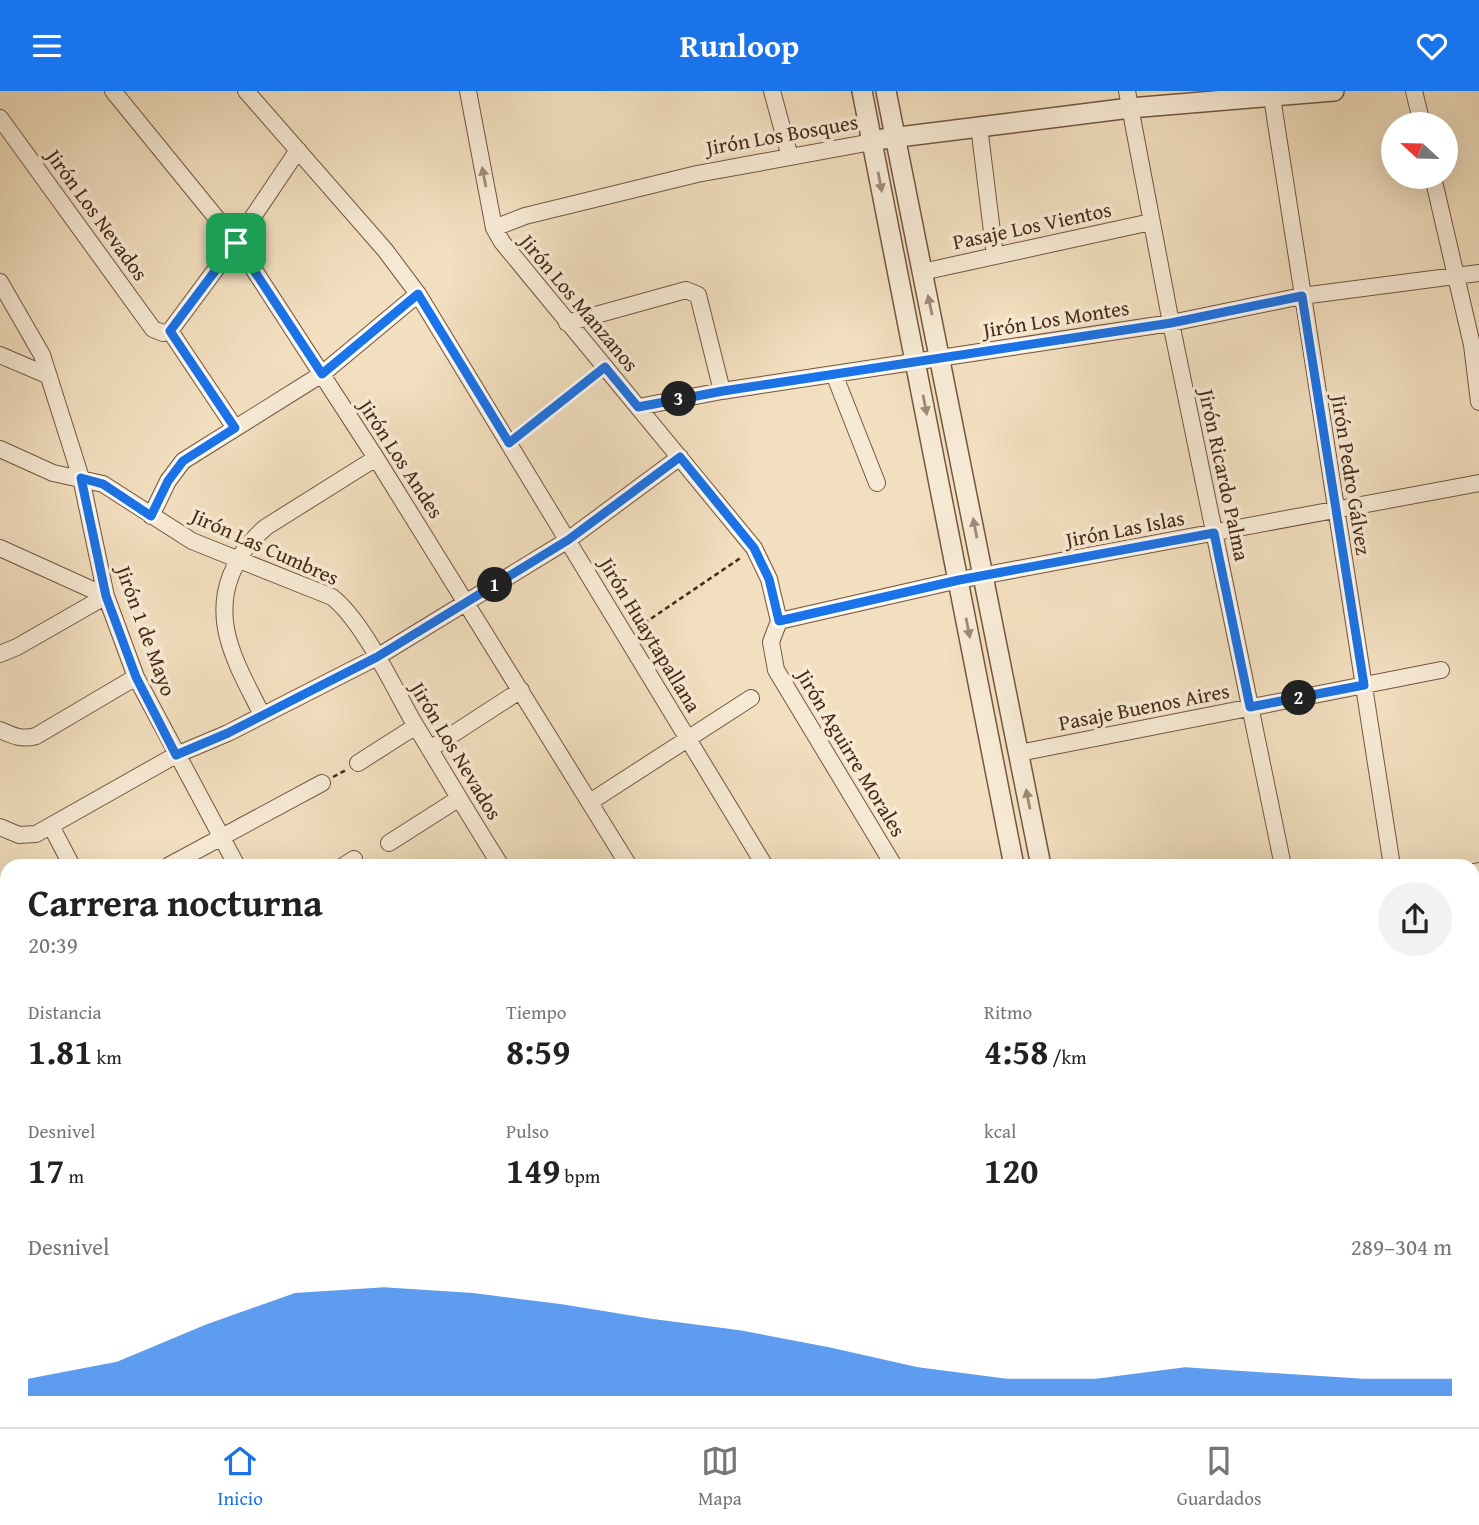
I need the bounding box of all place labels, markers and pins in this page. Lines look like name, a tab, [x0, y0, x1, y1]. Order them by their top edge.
pin	[206, 213, 266, 273]
pin: 3	[662, 381, 696, 417]
pin: 1	[477, 567, 512, 603]
pin: 2	[1282, 681, 1316, 715]

